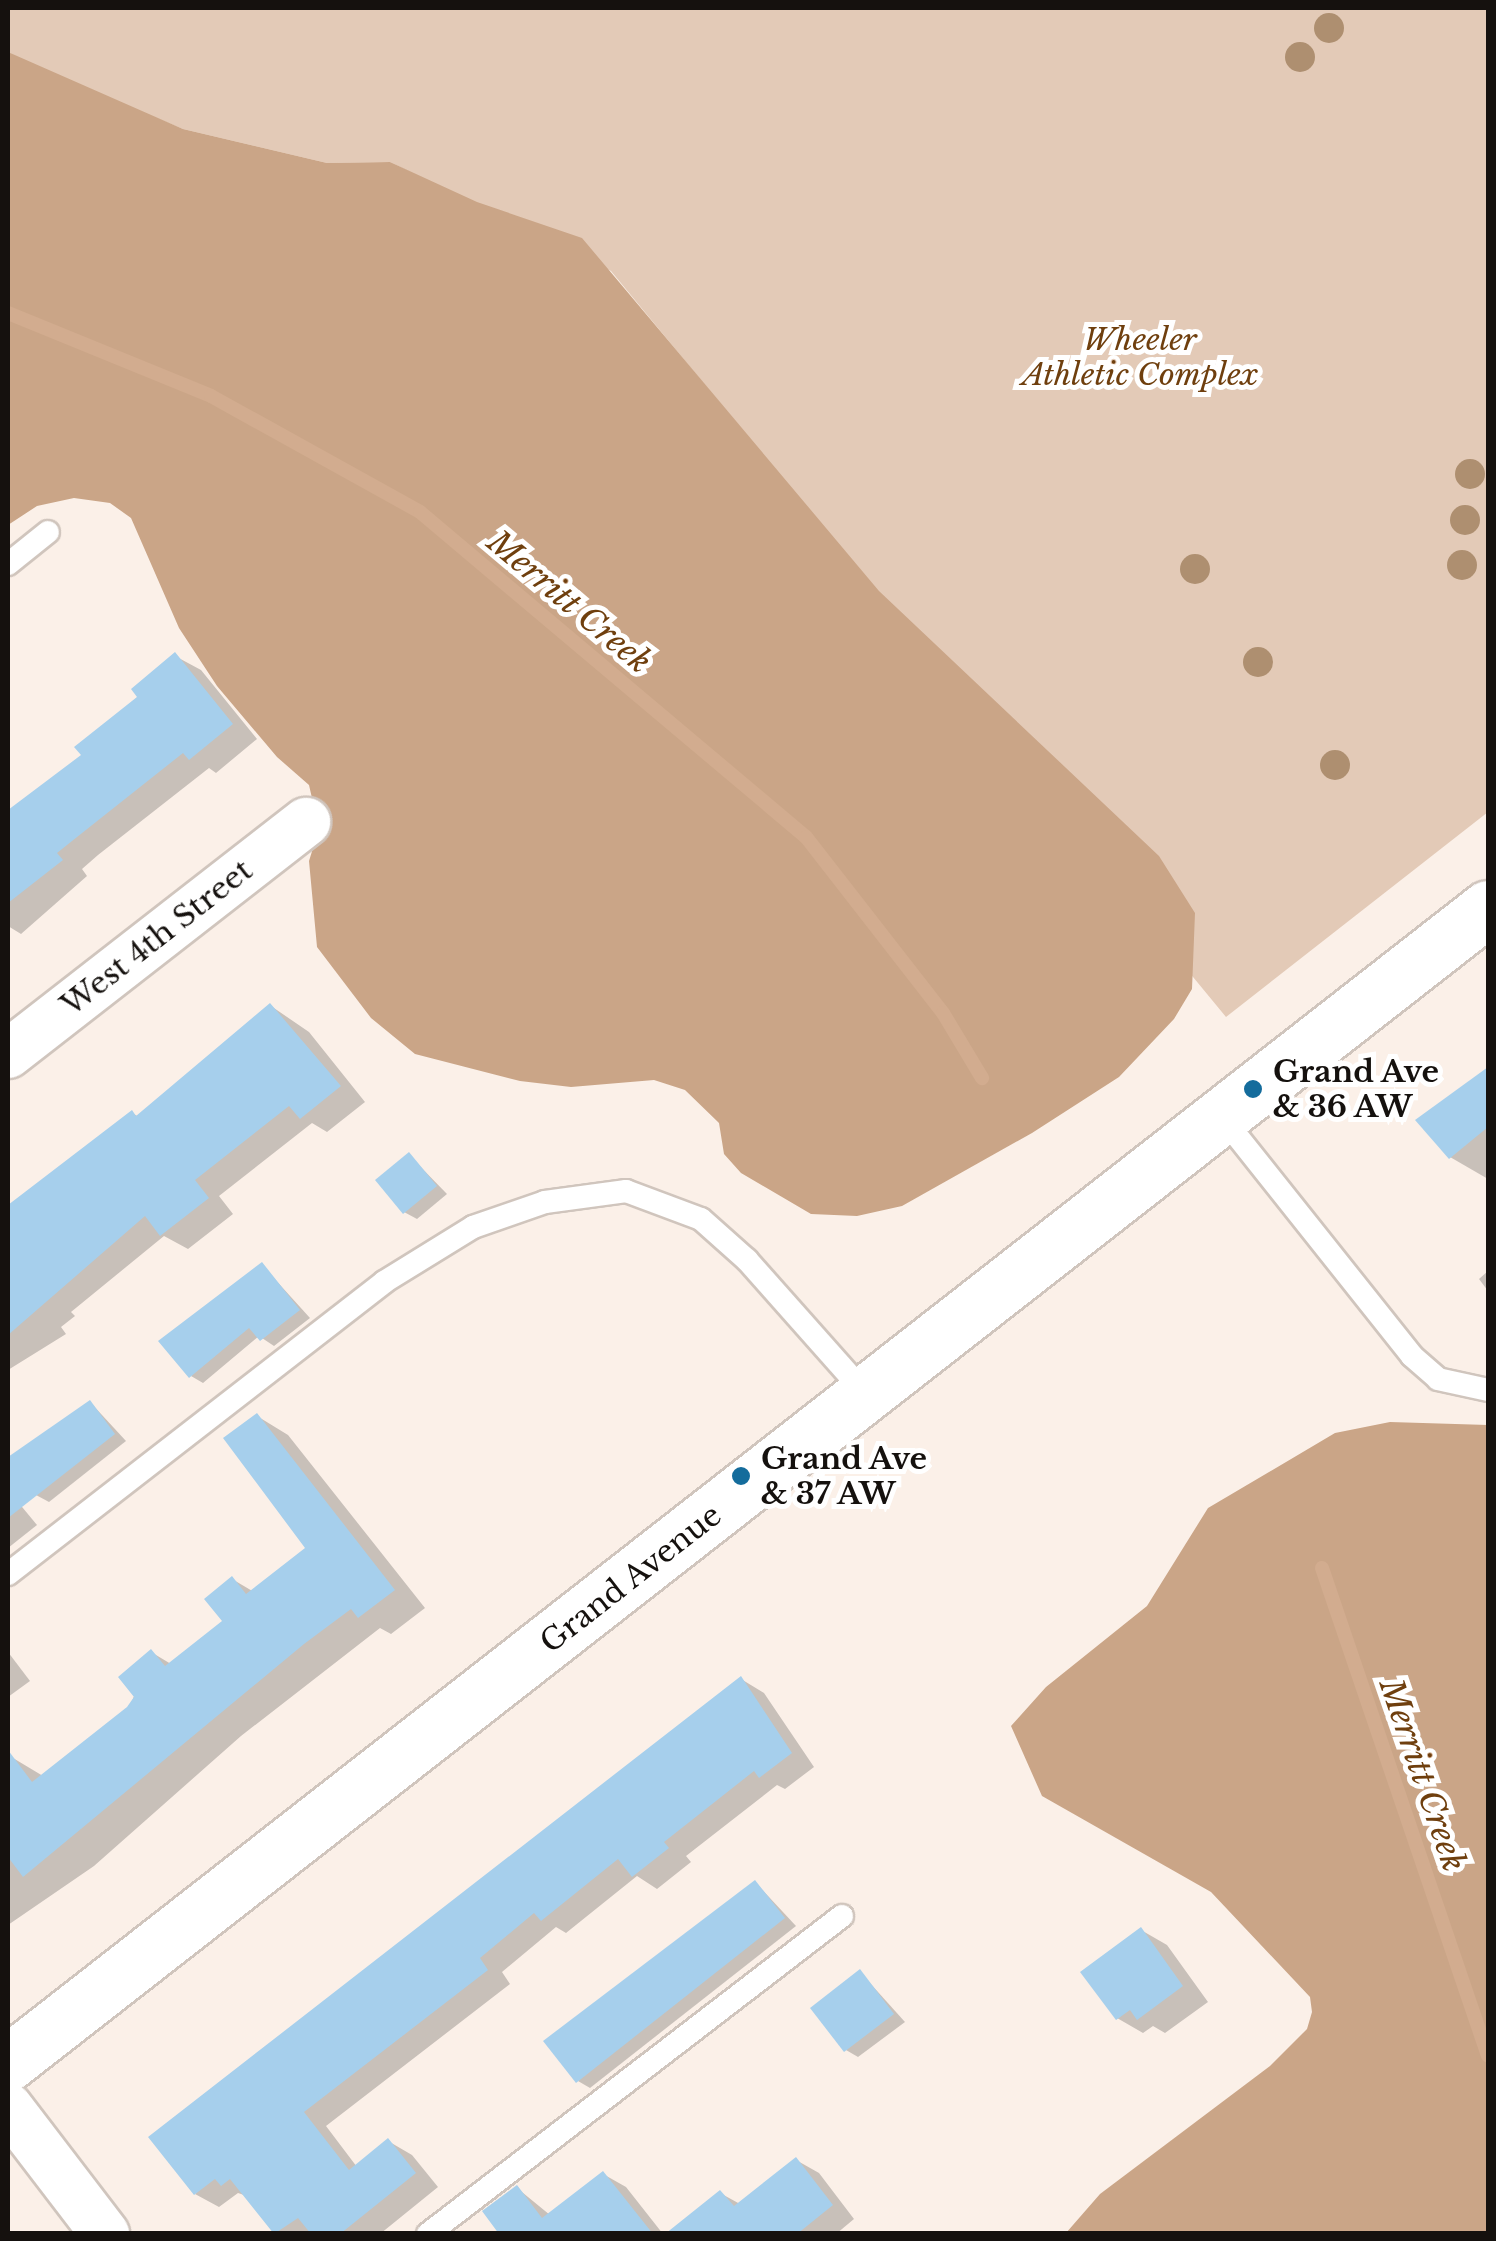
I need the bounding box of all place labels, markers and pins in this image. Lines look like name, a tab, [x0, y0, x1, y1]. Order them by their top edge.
place label: Grand Ave & 36 AW	[1273, 1054, 1440, 1124]
marker: Grand Ave & 36 AW	[1242, 1078, 1264, 1100]
place label: Grand Ave & 37 AW	[761, 1441, 928, 1512]
marker: Grand Ave & 37 AW	[730, 1465, 752, 1487]

